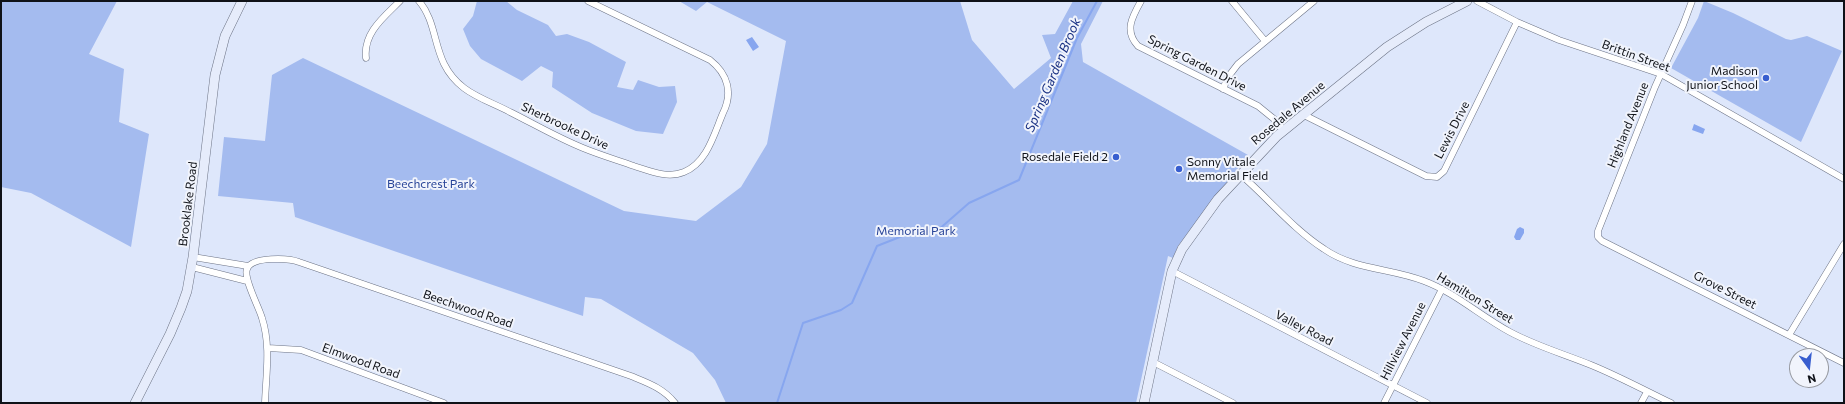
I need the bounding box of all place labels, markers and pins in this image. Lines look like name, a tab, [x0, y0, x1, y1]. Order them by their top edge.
place label: Madison Junior School	[1686, 64, 1758, 92]
marker: Madison Junior School	[1761, 73, 1771, 83]
place label: Rosedale Field 2	[1021, 150, 1108, 164]
marker: Rosedale Field 2	[1111, 152, 1121, 162]
place label: Sonny Vitale Memorial Field	[1187, 155, 1268, 183]
marker: Sonny Vitale Memorial Field	[1174, 164, 1184, 174]

